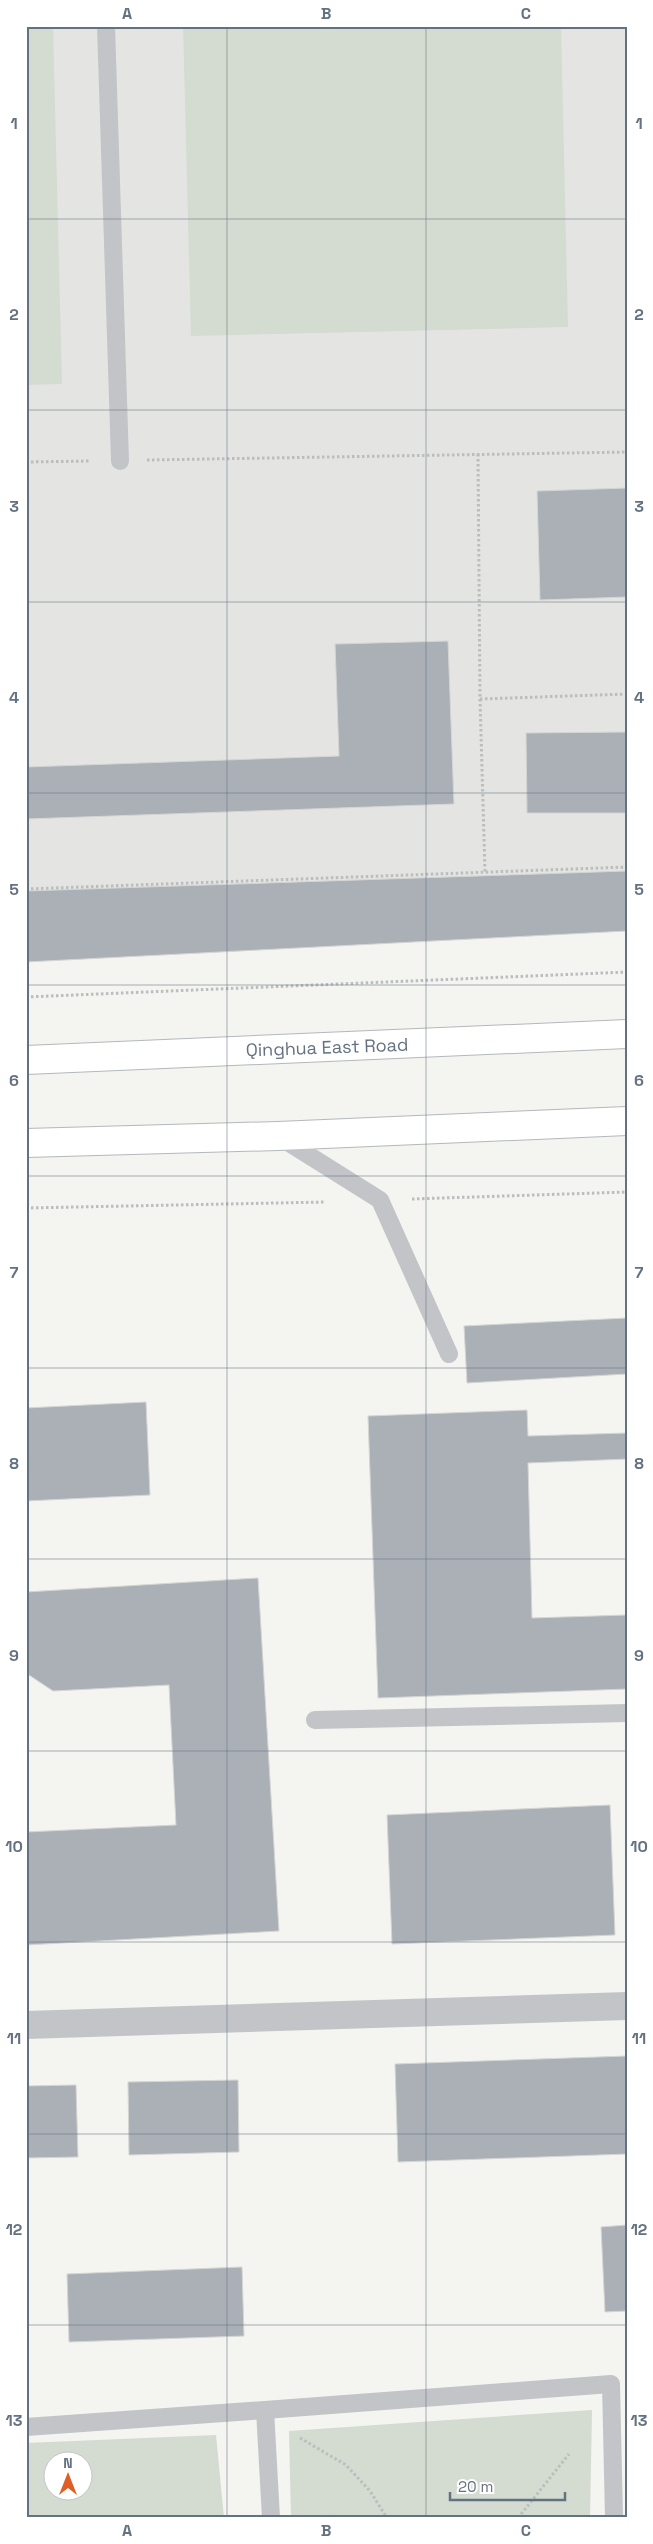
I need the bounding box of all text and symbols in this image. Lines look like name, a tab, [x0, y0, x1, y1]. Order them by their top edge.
text: A	[122, 3, 132, 24]
text: B	[321, 3, 331, 24]
text: C	[521, 3, 531, 24]
text: 1	[10, 113, 18, 134]
text: 1	[635, 113, 643, 134]
text: 2	[9, 304, 19, 325]
text: 2	[634, 304, 644, 325]
text: 3	[9, 496, 19, 517]
text: 3	[634, 496, 644, 517]
text: 4	[9, 687, 19, 708]
text: 4	[634, 687, 644, 708]
text: 5	[9, 879, 19, 900]
text: 5	[634, 879, 644, 900]
street label: Qinghua East Road	[245, 1033, 409, 1061]
text: 6	[9, 1070, 19, 1091]
text: 6	[634, 1070, 644, 1091]
text: 7	[10, 1262, 19, 1283]
text: 7	[635, 1262, 644, 1283]
text: 8	[9, 1453, 19, 1474]
text: 8	[634, 1453, 644, 1474]
text: 9	[9, 1645, 19, 1666]
text: 9	[634, 1645, 644, 1666]
text: 10	[5, 1836, 23, 1857]
text: 10	[630, 1836, 648, 1857]
text: 11	[7, 2028, 21, 2049]
text: 11	[632, 2028, 646, 2049]
text: 12	[6, 2219, 22, 2240]
text: 12	[631, 2219, 647, 2240]
text: 13	[6, 2410, 23, 2431]
text: 13	[631, 2410, 648, 2431]
north arrow	[42, 2452, 92, 2502]
text: N	[63, 2454, 73, 2472]
scale bar	[450, 2469, 566, 2501]
text: 20 m	[458, 2477, 493, 2496]
text: A	[122, 2520, 132, 2541]
text: B	[321, 2520, 331, 2541]
text: C	[521, 2520, 531, 2541]

